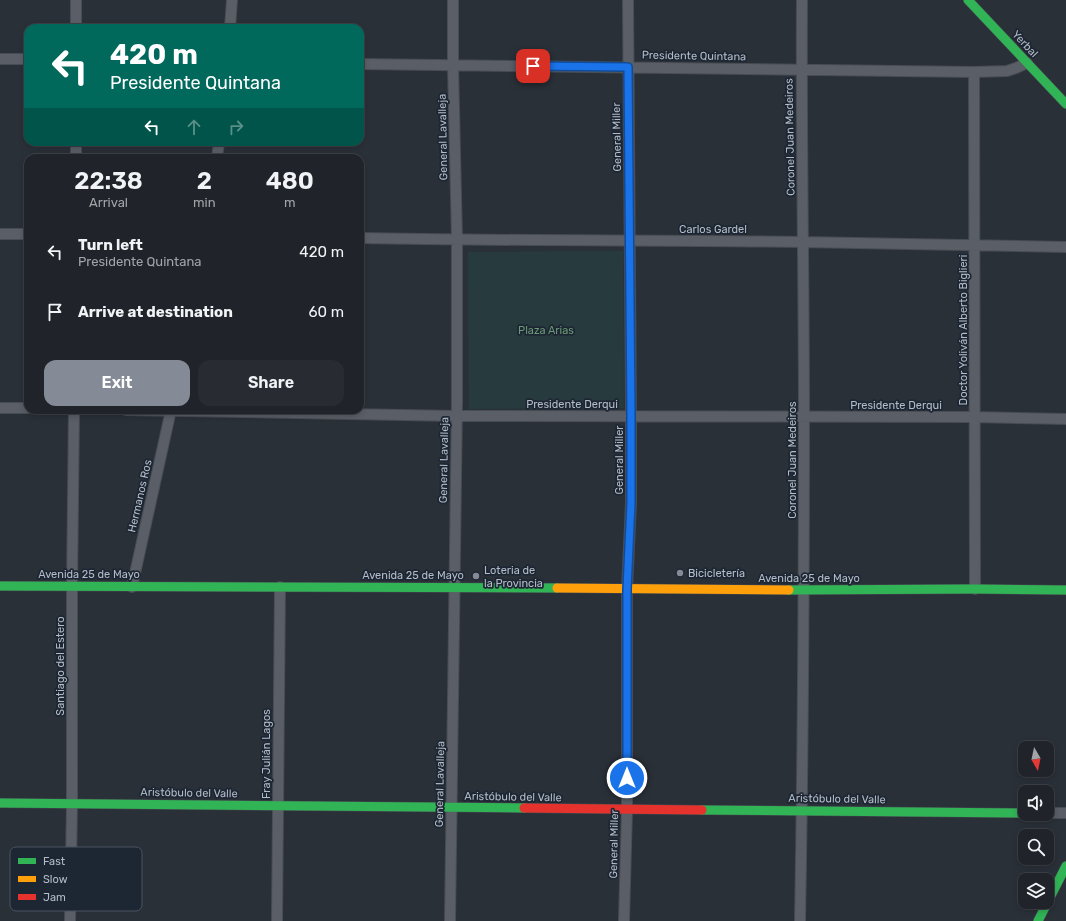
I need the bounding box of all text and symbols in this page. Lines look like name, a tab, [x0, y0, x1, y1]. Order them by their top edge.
street label: Yerbal	[1009, 28, 1041, 60]
text: 420 m	[110, 38, 198, 71]
icon: left	[44, 40, 96, 92]
pin	[516, 49, 550, 83]
street label: Presidente Quintana	[642, 49, 746, 63]
icon: arrive	[522, 55, 544, 77]
text: Presidente Quintana	[110, 72, 281, 94]
street label: Coronel Juan Medeiros	[782, 78, 798, 196]
street label: General Lavalleja	[436, 94, 450, 180]
street label: General Miller	[610, 102, 624, 172]
icon: left	[141, 116, 163, 138]
icon: ahead	[183, 116, 205, 138]
icon: right	[225, 116, 247, 138]
text: 22:38	[74, 167, 143, 195]
text: 2	[197, 167, 212, 195]
text: 480	[266, 167, 314, 195]
text: Arrival	[89, 195, 128, 210]
text: min	[193, 195, 216, 210]
text: m	[284, 195, 296, 210]
street label: Carlos Gardel	[679, 223, 747, 236]
text: Turn left	[78, 236, 143, 254]
icon: left	[44, 241, 66, 263]
text: 420 m	[299, 243, 344, 261]
text: Presidente Quintana	[78, 254, 201, 269]
street label: Doctor Yoliván Alberto Biglieri	[957, 255, 970, 405]
icon: arrive	[44, 301, 66, 323]
text: Arrive at destination	[78, 303, 233, 321]
text: 60 m	[308, 303, 344, 321]
park label: Plaza Arias	[518, 324, 574, 337]
button: Exit	[44, 360, 190, 406]
button: Share	[198, 360, 344, 406]
street label: Presidente Derqui	[526, 398, 618, 411]
street label: Presidente Derqui	[850, 399, 942, 412]
street label: Coronel Juan Medeiros	[786, 401, 799, 519]
street label: General Lavalleja	[437, 417, 451, 503]
street label: General Miller	[613, 425, 626, 495]
street label: Hermanos Ros	[125, 458, 155, 534]
place label: Loteria de la Provincia	[484, 564, 543, 590]
place label: Bicicletería	[688, 567, 745, 580]
street label: Avenida 25 de Mayo	[38, 568, 140, 581]
marker: Bicicletería	[675, 568, 685, 578]
street label: Avenida 25 de Mayo	[362, 569, 464, 582]
marker: Loteria de la Provincia	[471, 571, 481, 581]
street label: Avenida 25 de Mayo	[758, 572, 860, 585]
street label: Santiago del Estero	[54, 616, 67, 716]
street label: Fray Julián Lagos	[260, 709, 273, 799]
street label: General Lavalleja	[433, 741, 447, 827]
north arrow	[1018, 741, 1054, 777]
map controls	[1018, 741, 1054, 909]
position arrow	[606, 757, 648, 799]
button: sound	[1018, 785, 1054, 821]
street label: Aristóbulo del Valle	[140, 786, 238, 800]
street label: Aristóbulo del Valle	[464, 790, 562, 804]
street label: Aristóbulo del Valle	[788, 792, 886, 806]
street label: General Miller	[607, 809, 621, 879]
button: search	[1018, 829, 1054, 865]
legend	[10, 847, 142, 911]
text: Fast	[43, 855, 66, 868]
text: Slow	[43, 873, 68, 886]
button: layers	[1018, 873, 1054, 909]
text: Jam	[43, 891, 66, 904]

